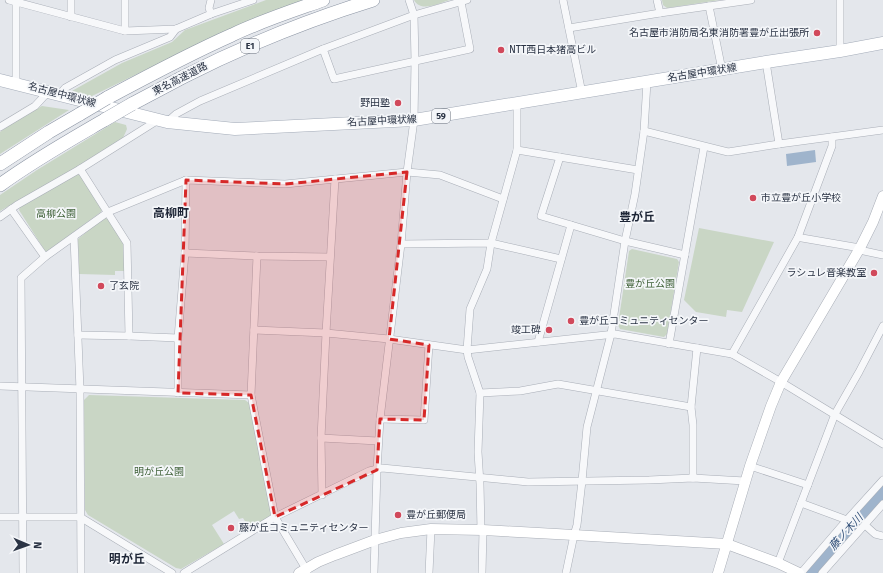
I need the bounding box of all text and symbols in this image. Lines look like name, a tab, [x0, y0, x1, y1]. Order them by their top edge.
place label: 名古屋市消防局名東消防署豊が丘出張所	[629, 27, 809, 39]
marker: 名古屋市消防局名東消防署豊が丘出張所	[812, 28, 822, 38]
road number: E1	[241, 39, 259, 53]
place label: NTT西日本猪高ビル	[509, 44, 596, 56]
marker: NTT西日本猪高ビル	[496, 45, 506, 55]
street label: 東名高速道路	[151, 60, 209, 98]
street label: 名古屋中環状線	[666, 62, 738, 84]
street label: 名古屋中環状線	[27, 80, 97, 110]
place label: 野田塾	[360, 97, 390, 109]
marker: 野田塾	[393, 98, 403, 108]
road number: 59	[432, 109, 450, 123]
street label: 名古屋中環状線	[347, 113, 417, 129]
place label: 市立豊が丘小学校	[761, 192, 841, 204]
marker: 市立豊が丘小学校	[748, 193, 758, 203]
district label: 高柳町	[153, 206, 189, 220]
park label: 高柳公園	[36, 208, 76, 220]
district label: 豊が丘	[619, 210, 655, 224]
place label: ラシュレ音楽教室	[786, 267, 866, 279]
marker: ラシュレ音楽教室	[869, 268, 879, 278]
park label: 豊が丘公園	[625, 278, 675, 290]
place label: 了玄院	[109, 280, 139, 292]
marker: 了玄院	[96, 281, 106, 291]
place label: 豊が丘コミュニティセンター	[579, 315, 708, 327]
marker: 豊が丘コミュニティセンター	[566, 316, 576, 326]
place label: 竣工碑	[511, 324, 541, 336]
marker: 竣工碑	[544, 325, 554, 335]
park label: 明が丘公園	[134, 466, 184, 478]
place label: 豊が丘郵便局	[406, 509, 466, 521]
marker: 豊が丘郵便局	[393, 510, 403, 520]
water label: 藤ノ木川	[826, 511, 866, 553]
place label: 藤が丘コミュニティセンター	[239, 522, 368, 534]
marker: 藤が丘コミュニティセンター	[226, 523, 236, 533]
north arrow	[8, 525, 48, 565]
text: N	[31, 541, 44, 549]
district label: 明が丘	[109, 552, 145, 566]

